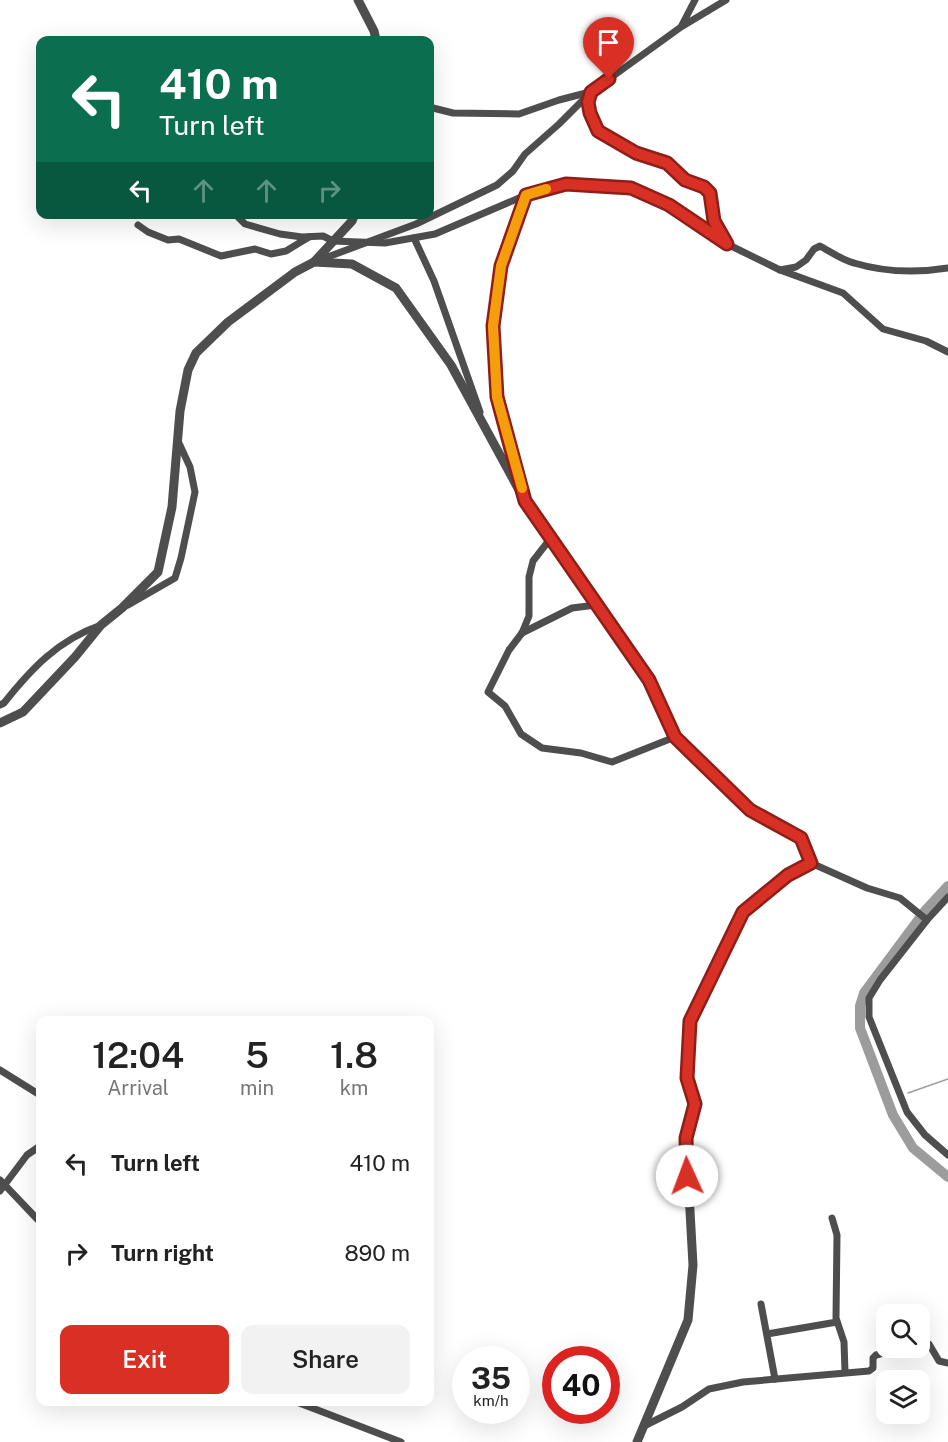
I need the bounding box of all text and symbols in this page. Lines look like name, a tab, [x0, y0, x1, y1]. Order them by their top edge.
pin	[583, 17, 634, 79]
icon: arrive	[592, 26, 625, 59]
text: 410 m	[159, 59, 279, 108]
icon: left	[60, 60, 138, 138]
text: Turn left	[159, 109, 265, 141]
icon: left	[124, 174, 157, 207]
icon: ahead	[187, 174, 220, 207]
icon: ahead	[250, 174, 283, 207]
icon: right	[313, 174, 346, 207]
text: 12:04	[92, 1034, 184, 1076]
text: 5	[245, 1034, 269, 1076]
text: 1.8	[330, 1034, 378, 1076]
text: Arrival	[107, 1076, 169, 1100]
text: min	[240, 1076, 274, 1100]
text: km	[340, 1076, 368, 1100]
position arrow	[655, 1144, 719, 1208]
icon: left	[60, 1147, 93, 1180]
text: Turn left	[111, 1150, 200, 1176]
text: 410 m	[349, 1150, 410, 1176]
icon: right	[60, 1237, 93, 1270]
text: Turn right	[111, 1240, 214, 1266]
text: 890 m	[344, 1240, 410, 1266]
map controls	[876, 1304, 930, 1424]
button: search	[876, 1304, 930, 1358]
button: Exit	[60, 1325, 229, 1394]
button: Share	[241, 1325, 410, 1394]
speed limit sign: 40	[542, 1346, 620, 1424]
text: 35	[471, 1360, 511, 1396]
button: layers	[876, 1370, 930, 1424]
text: km/h	[473, 1392, 509, 1409]

